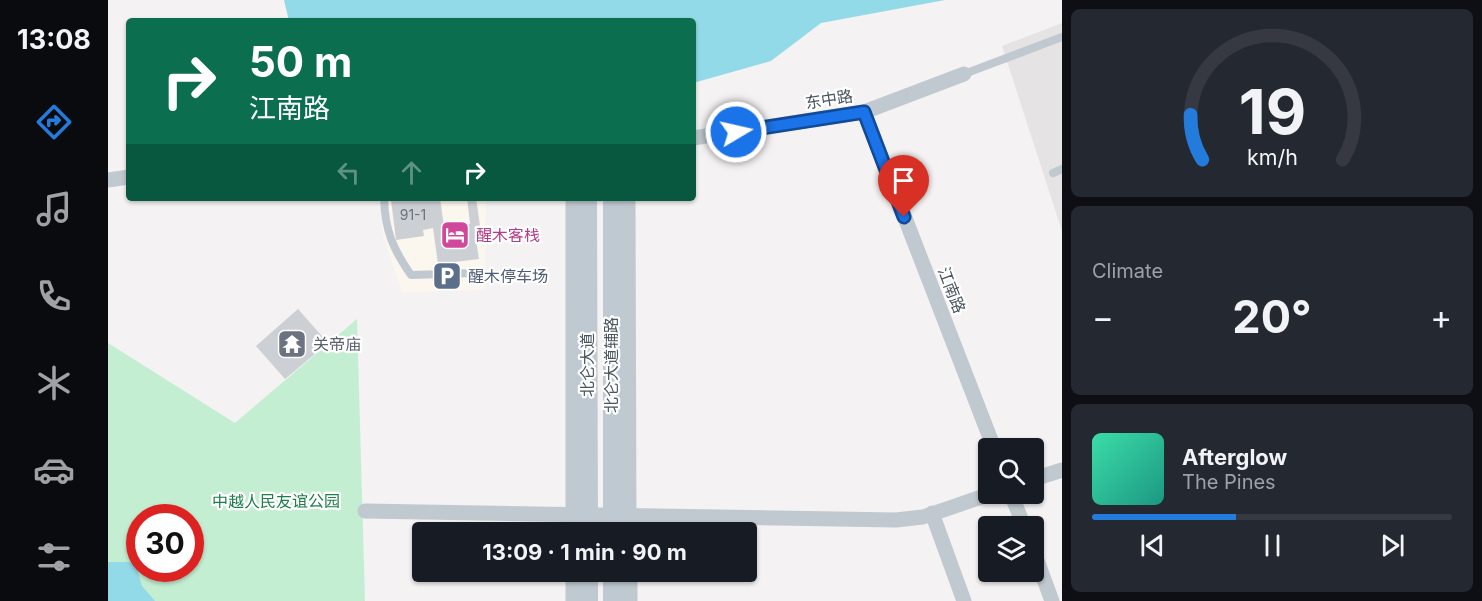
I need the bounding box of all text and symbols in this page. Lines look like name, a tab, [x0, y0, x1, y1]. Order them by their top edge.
text: 13:08	[17, 23, 91, 56]
text: 50 m	[249, 36, 352, 87]
icon: right	[150, 42, 228, 120]
text: 19	[1238, 74, 1306, 149]
street label: 东中路	[804, 85, 854, 113]
text: 江南路	[249, 92, 330, 125]
position arrow	[704, 100, 768, 164]
icon: directions	[33, 101, 75, 143]
text: km/h	[1247, 145, 1297, 171]
pin	[878, 155, 929, 217]
icon: left	[332, 156, 365, 189]
icon: ahead	[395, 156, 428, 189]
icon: right	[458, 156, 491, 189]
icon: arrive	[887, 164, 920, 197]
icon: music	[33, 188, 75, 230]
house number: 91-1	[400, 206, 426, 223]
hotel icon: 醒木客栈	[439, 219, 471, 251]
place label: 醒木客栈	[476, 225, 540, 245]
text: Climate	[1092, 259, 1163, 283]
parking icon: 醒木停车场	[431, 260, 463, 292]
street label: 江南路	[934, 264, 970, 316]
place label: 醒木停车场	[468, 266, 548, 286]
icon: phone	[33, 275, 75, 317]
text: 20°	[1232, 289, 1312, 344]
text: −	[1092, 297, 1114, 337]
text: +	[1430, 297, 1452, 337]
street label: 北仑大道辅路	[601, 317, 621, 413]
temple icon: 关帝庙	[276, 328, 308, 360]
street label: 北仑大道	[577, 333, 597, 397]
place label: 关帝庙	[313, 334, 361, 354]
icon: climate	[33, 362, 75, 404]
map controls	[978, 438, 1044, 582]
button: search	[978, 438, 1044, 504]
text: Afterglow	[1182, 444, 1287, 470]
icon: car	[33, 449, 75, 491]
text: The Pines	[1182, 470, 1276, 494]
park label: 中越人民友谊公园	[212, 491, 340, 511]
speed limit sign: 30	[126, 504, 204, 582]
button: layers	[978, 516, 1044, 582]
icon: previous	[1136, 529, 1169, 562]
icon: pause	[1256, 529, 1289, 562]
icon: next	[1376, 529, 1409, 562]
icon: filters	[33, 536, 75, 578]
text: 13:09 · 1 min · 90 m	[482, 539, 687, 565]

